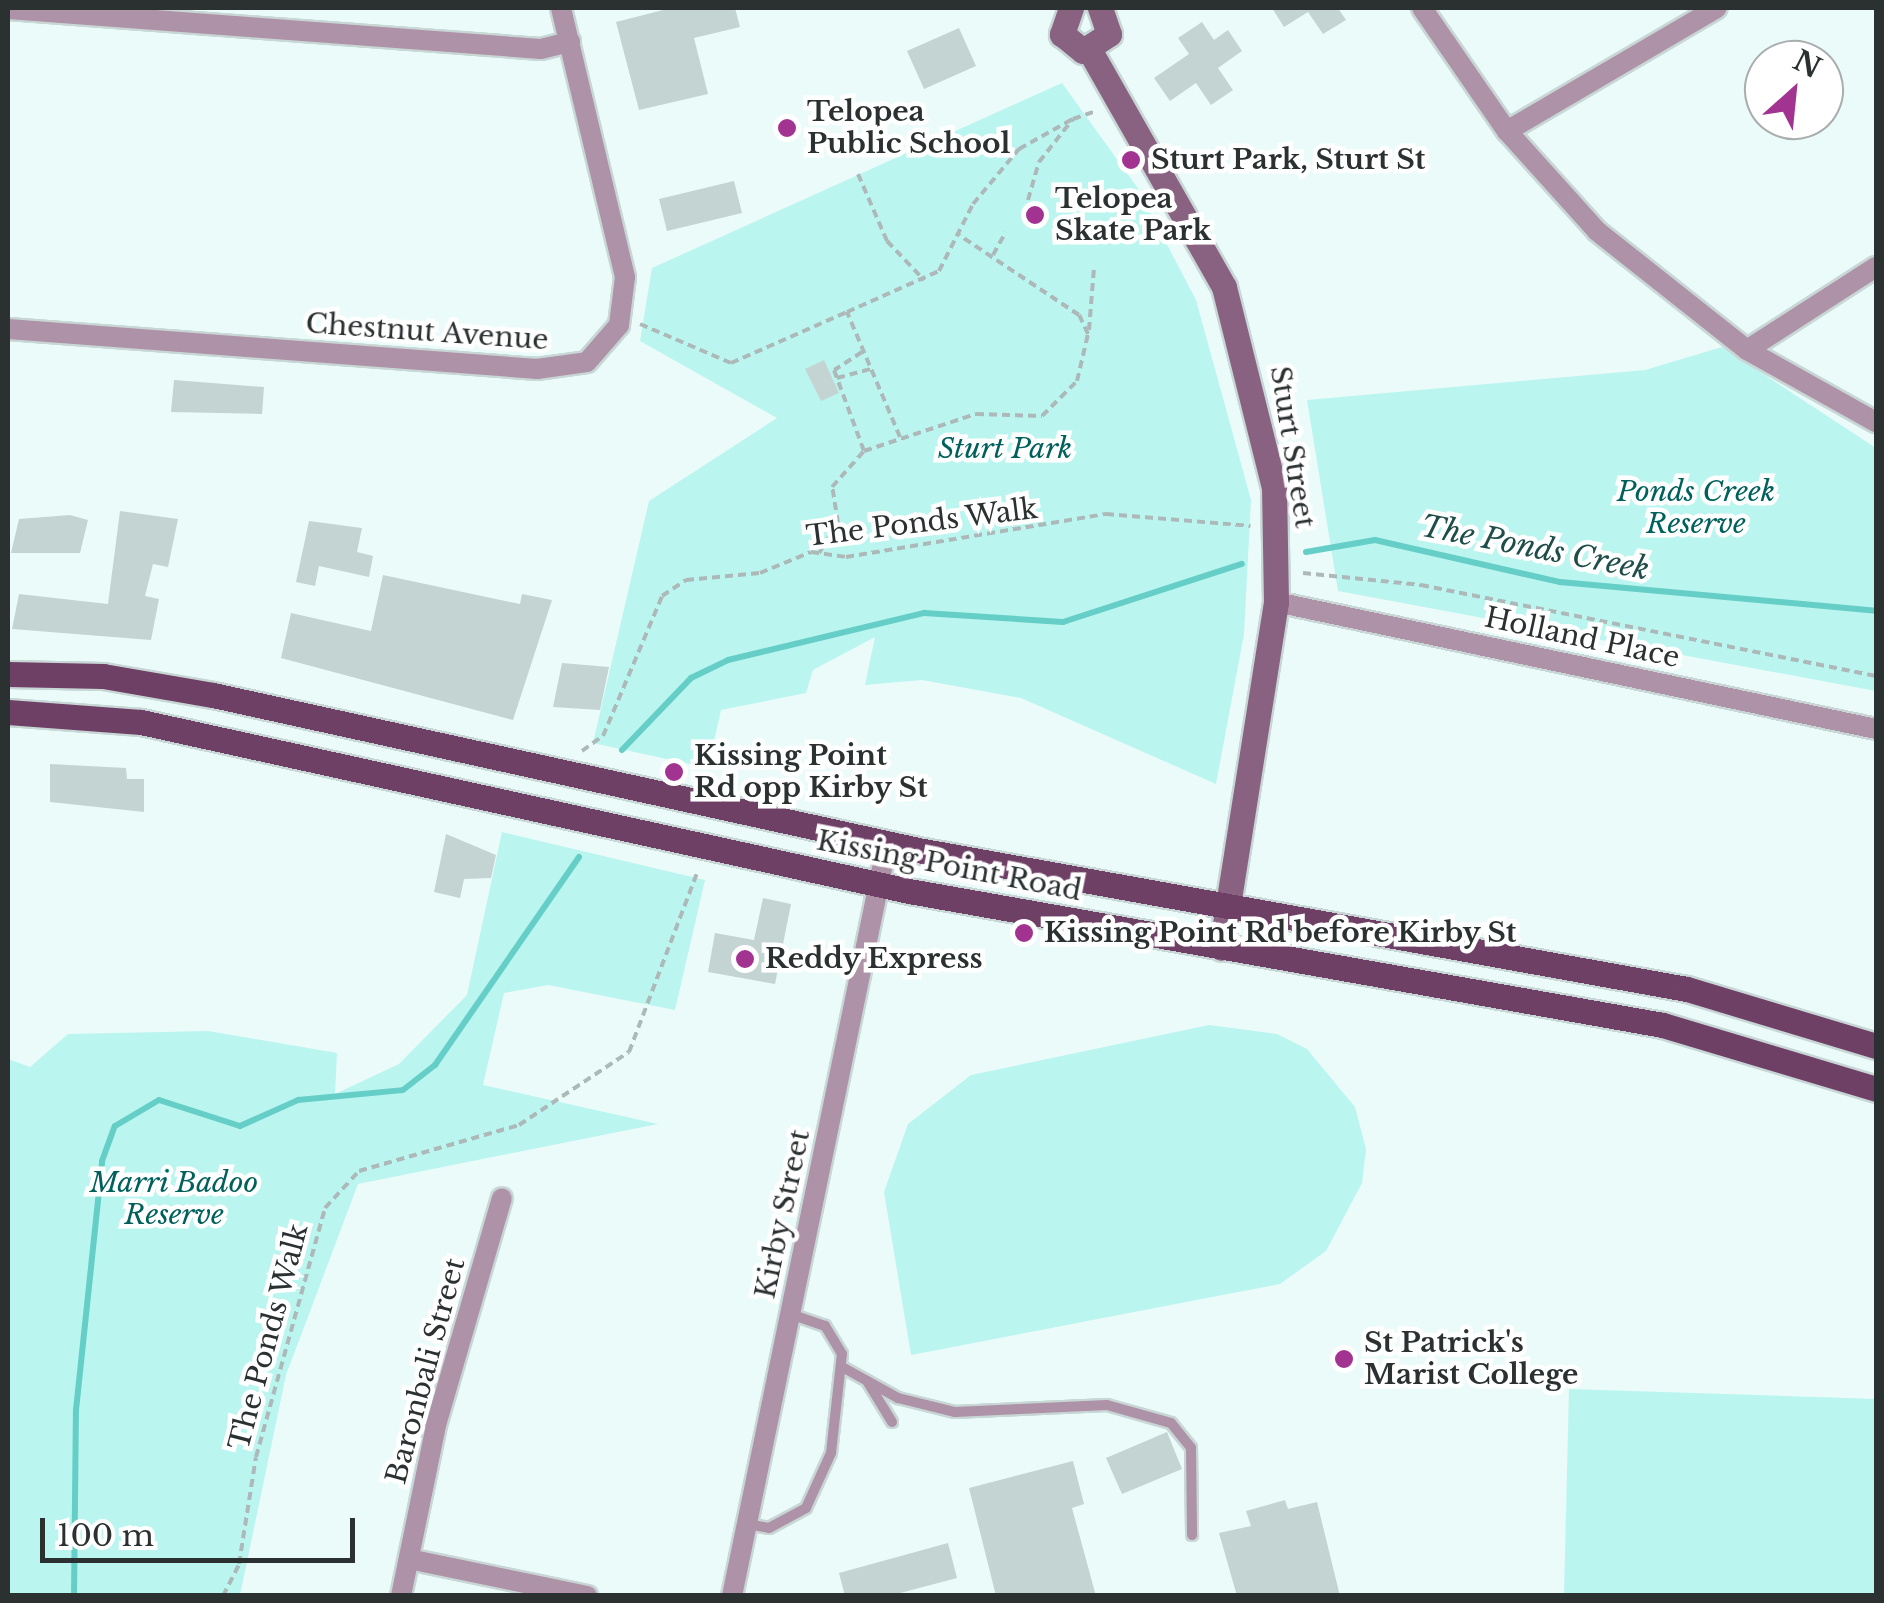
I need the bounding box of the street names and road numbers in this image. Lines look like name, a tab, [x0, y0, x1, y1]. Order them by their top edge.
street label: Chestnut Avenue	[304, 307, 550, 357]
street label: Sturt Street	[1263, 364, 1321, 530]
street label: The Ponds Walk	[804, 492, 1040, 554]
street label: Holland Place	[1482, 601, 1682, 675]
street label: Kissing Point Road	[814, 824, 1084, 908]
street label: Kirby Street	[749, 1126, 817, 1302]
street label: The Ponds Walk	[223, 1220, 315, 1454]
street label: Baronbali Street	[380, 1254, 472, 1488]

